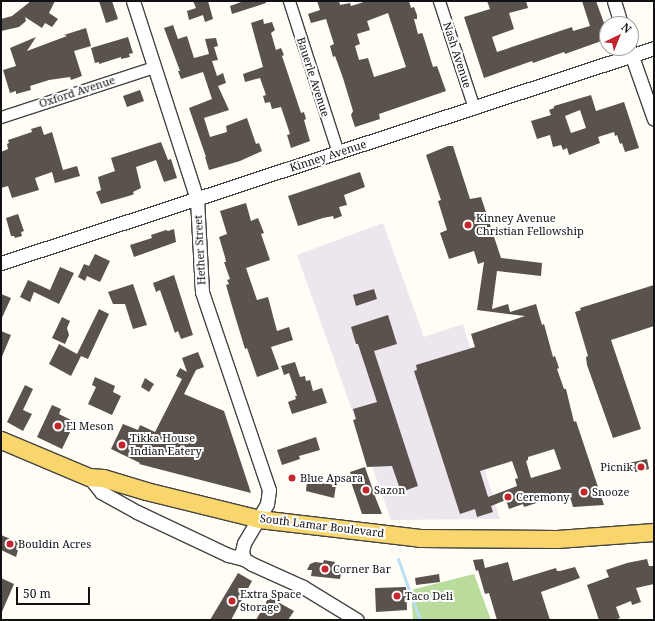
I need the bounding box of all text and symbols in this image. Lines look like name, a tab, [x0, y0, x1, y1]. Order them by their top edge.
north arrow	[599, 16, 639, 56]
text: N	[619, 19, 635, 36]
street label: Nash Avenue	[440, 20, 474, 90]
street label: Bauerle Avenue	[294, 36, 332, 118]
street label: Oxford Avenue	[37, 74, 117, 110]
street label: Kinney Avenue	[288, 137, 368, 175]
place label: Kinney Avenue Christian Fellowship	[476, 212, 584, 238]
street label: Hether Street	[192, 215, 208, 285]
marker: Kinney Avenue Christian Fellowship	[463, 220, 473, 230]
place label: El Meson	[66, 419, 114, 433]
marker: El Meson	[53, 421, 63, 431]
place label: Tikka House Indian Eatery	[130, 432, 202, 458]
marker: Tikka House Indian Eatery	[117, 440, 127, 450]
place label: Picnik	[600, 460, 633, 474]
marker: Picnik	[636, 462, 646, 472]
place label: Blue Apsara	[300, 471, 363, 485]
marker: Blue Apsara	[287, 473, 297, 483]
place label: Sazon	[374, 483, 405, 497]
marker: Sazon	[361, 485, 371, 495]
place label: Snooze	[592, 485, 629, 499]
marker: Snooze	[579, 487, 589, 497]
place label: Ceremony	[516, 490, 570, 504]
marker: Ceremony	[503, 492, 513, 502]
street label: South Lamar Boulevard	[259, 512, 385, 540]
place label: Bouldin Acres	[18, 537, 91, 551]
marker: Bouldin Acres	[5, 539, 15, 549]
place label: Corner Bar	[333, 562, 391, 576]
marker: Corner Bar	[320, 564, 330, 574]
scale bar	[18, 579, 92, 605]
text: 50 m	[23, 585, 51, 602]
place label: Extra Space Storage	[240, 588, 301, 614]
place label: Taco Deli	[405, 589, 453, 603]
marker: Taco Deli	[392, 591, 402, 601]
marker: Extra Space Storage	[227, 596, 237, 606]

